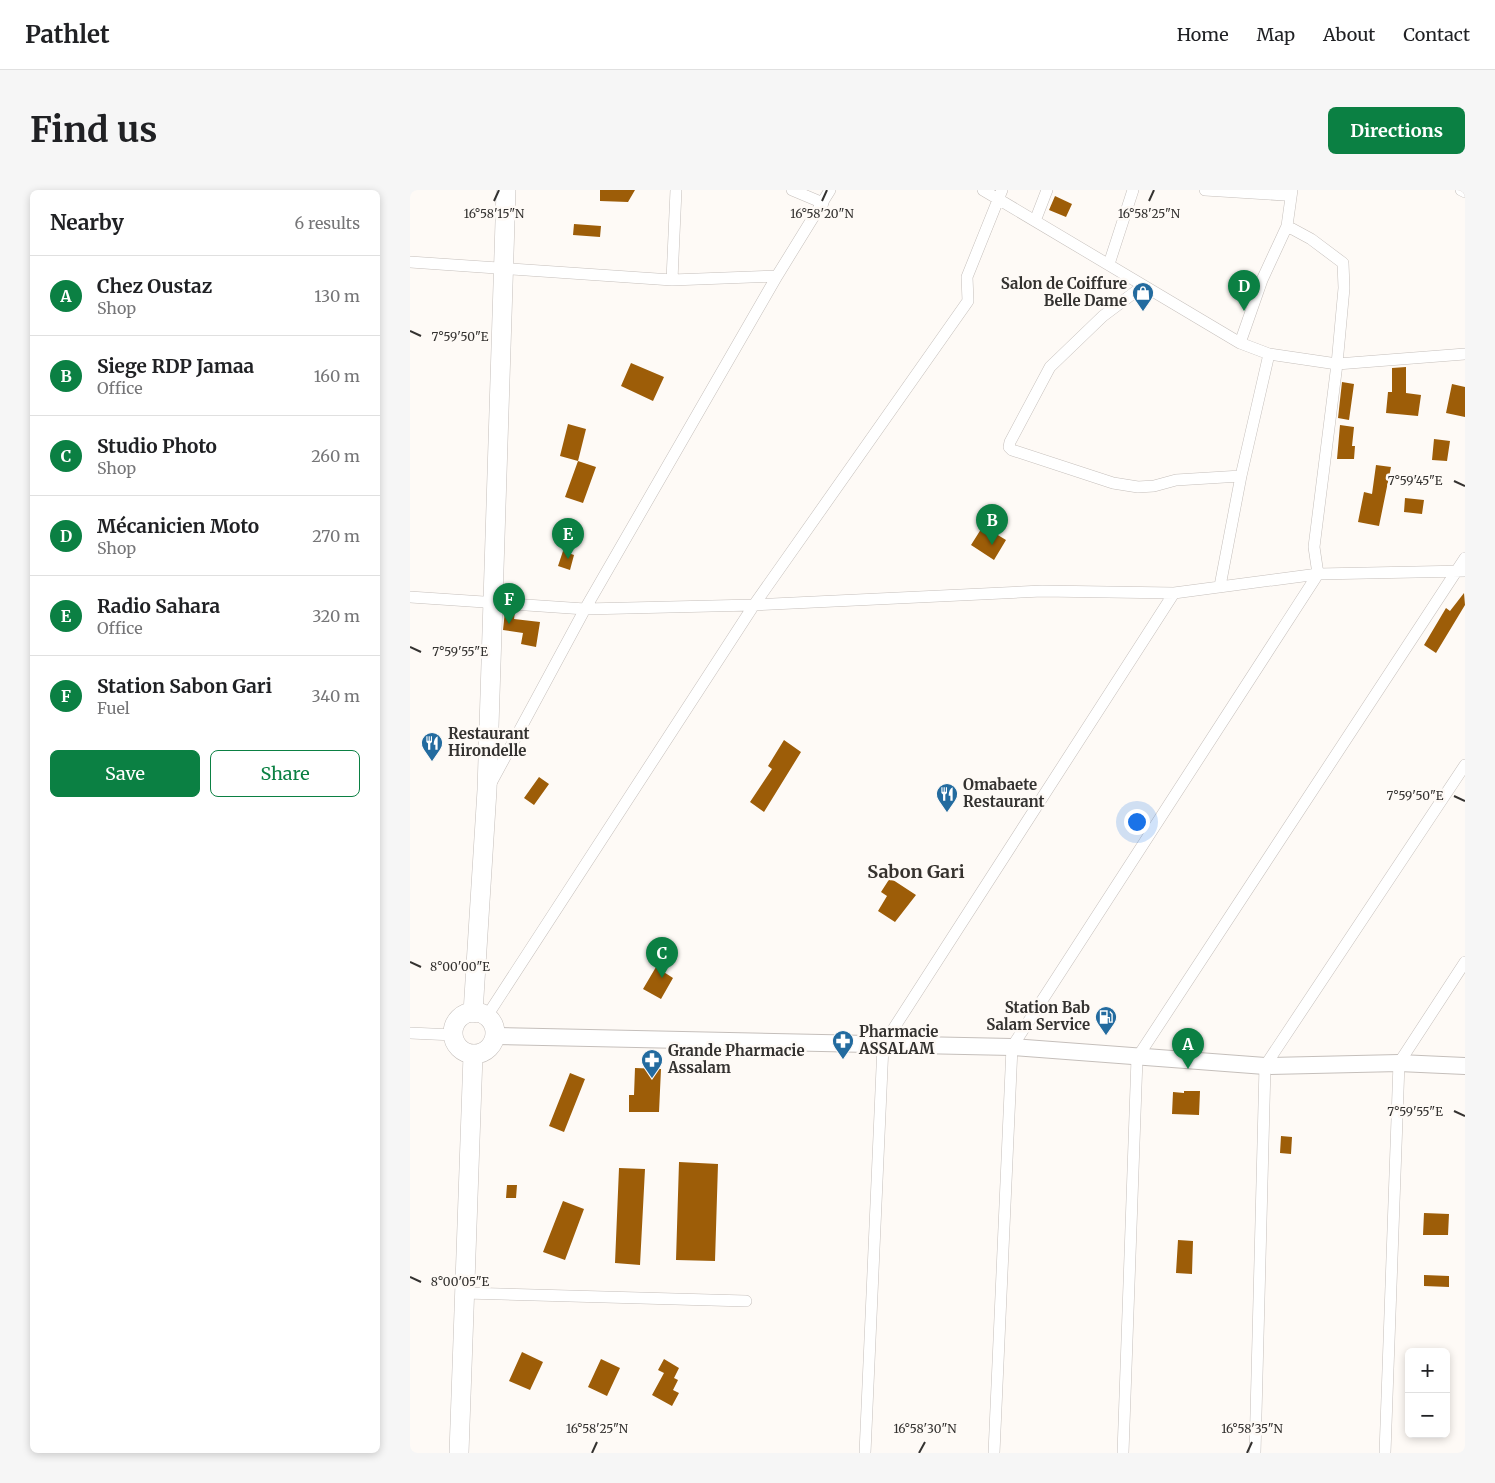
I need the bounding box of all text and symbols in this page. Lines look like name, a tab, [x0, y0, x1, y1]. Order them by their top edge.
text: Pathlet	[25, 19, 110, 50]
text: Home	[1177, 23, 1229, 46]
text: Map	[1257, 23, 1295, 46]
text: About	[1323, 23, 1375, 46]
text: Contact	[1403, 23, 1470, 46]
button: Directions	[1328, 107, 1465, 154]
text: Find us	[30, 108, 157, 152]
text: 16°58'15"N	[464, 206, 525, 221]
text: 16°58'20"N	[790, 206, 854, 221]
text: 16°58'25"N	[1118, 206, 1181, 221]
text: Nearby	[50, 209, 124, 236]
text: 6 results	[295, 213, 360, 233]
pin: D	[1228, 270, 1260, 311]
text: Chez Oustaz	[97, 274, 212, 298]
place label: Salon de Coiffure Belle Dame	[1001, 274, 1127, 310]
shop icon: Salon de Coiffure Belle Dame	[1131, 281, 1155, 312]
text: A	[60, 286, 72, 306]
text: 130 m	[314, 286, 360, 306]
text: Shop	[97, 298, 136, 318]
text: 7°59'50"E	[432, 329, 489, 344]
text: Siege RDP Jamaa	[97, 354, 254, 378]
text: B	[60, 366, 72, 386]
text: 160 m	[314, 366, 360, 386]
text: Office	[97, 378, 143, 398]
text: Studio Photo	[97, 434, 217, 458]
text: C	[61, 446, 71, 466]
text: 260 m	[311, 446, 360, 466]
text: Shop	[97, 458, 136, 478]
text: 7°59'45"E	[1388, 473, 1443, 488]
pin: B	[976, 504, 1008, 545]
text: Mécanicien Moto	[97, 514, 259, 538]
pin: E	[552, 518, 584, 559]
text: D	[60, 526, 72, 546]
text: 270 m	[312, 526, 360, 546]
text: Shop	[97, 538, 136, 558]
pin: F	[493, 583, 525, 624]
text: Radio Sahara	[97, 594, 220, 618]
text: E	[61, 606, 71, 626]
text: 320 m	[312, 606, 360, 626]
text: Office	[97, 618, 143, 638]
text: 7°59'55"E	[432, 644, 488, 659]
text: Station Sabon Gari	[97, 674, 272, 698]
text: F	[61, 686, 71, 706]
text: 340 m	[311, 686, 360, 706]
text: Fuel	[97, 698, 130, 718]
place label: Restaurant Hirondelle	[448, 724, 530, 760]
restaurant icon: Restaurant Hirondelle	[420, 731, 444, 762]
button: Save	[50, 750, 200, 797]
button: Share	[210, 750, 360, 797]
place label: Omabaete Restaurant	[963, 775, 1045, 811]
restaurant icon: Omabaete Restaurant	[935, 782, 959, 813]
text: 7°59'50"E	[1387, 788, 1444, 803]
your location	[1124, 809, 1150, 835]
district label: Sabon Gari	[867, 860, 965, 883]
pin: C	[646, 937, 678, 978]
text: 8°00'00"E	[430, 959, 490, 974]
place label: Station Bab Salam Service	[986, 998, 1090, 1034]
fuel station icon: Station Bab Salam Service	[1094, 1005, 1118, 1036]
place label: Pharmacie ASSALAM	[858, 1022, 938, 1058]
pin: A	[1172, 1028, 1204, 1069]
pharmacy icon: Pharmacie ASSALAM	[831, 1029, 855, 1060]
place label: Grande Pharmacie Assalam	[667, 1041, 805, 1077]
pharmacy icon: Grande Pharmacie Assalam	[640, 1048, 664, 1079]
text: 7°59'55"E	[1387, 1104, 1443, 1119]
text: 8°00'05"E	[431, 1274, 490, 1289]
map controls	[1405, 1348, 1450, 1438]
button: +	[1405, 1348, 1450, 1393]
button: −	[1405, 1393, 1450, 1438]
text: 16°58'25"N	[566, 1421, 629, 1436]
text: 16°58'30"N	[893, 1421, 957, 1436]
text: 16°58'35"N	[1221, 1421, 1284, 1436]

